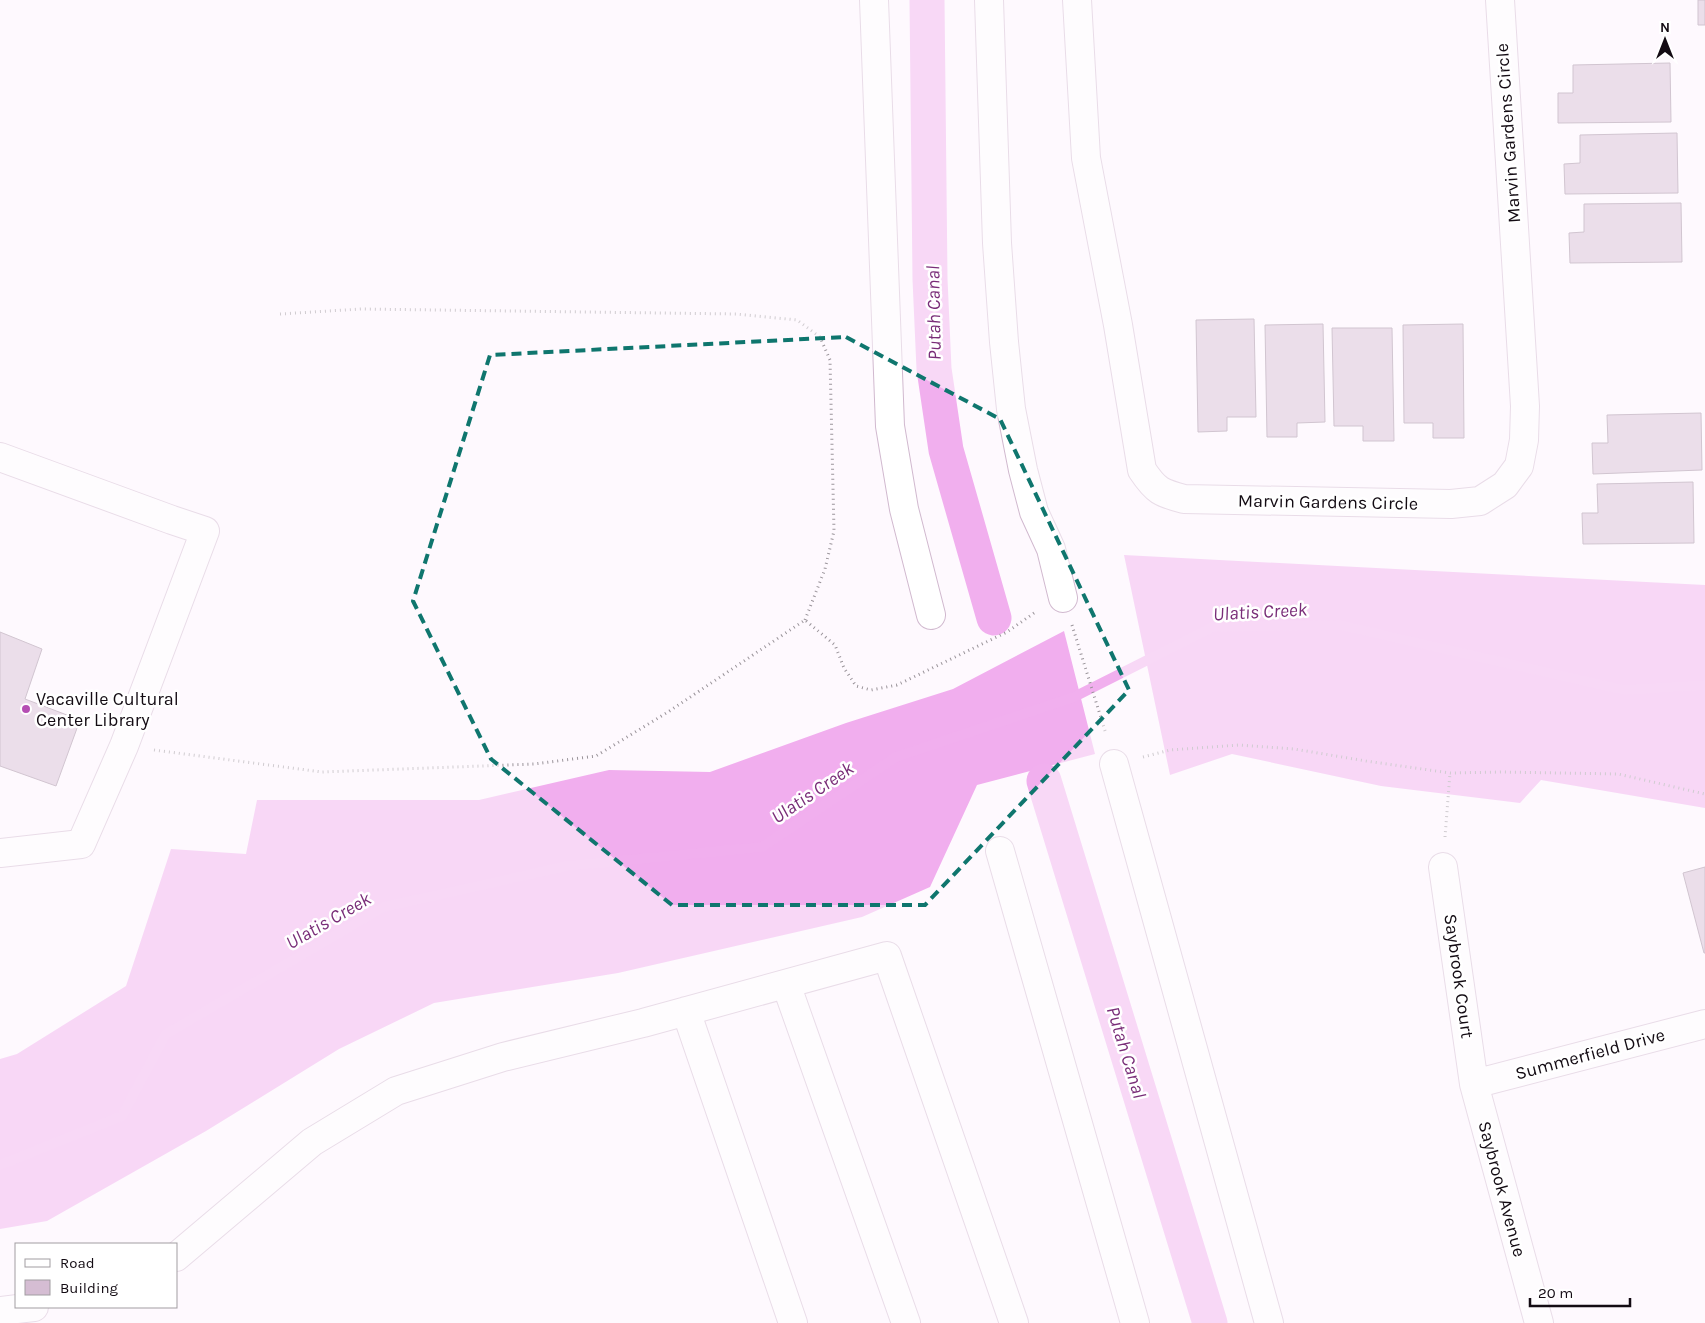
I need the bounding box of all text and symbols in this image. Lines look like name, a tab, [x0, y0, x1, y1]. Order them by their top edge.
north arrow	[1640, 15, 1690, 65]
text: N	[1660, 19, 1670, 36]
street label: Marvin Gardens Circle	[1491, 42, 1525, 224]
water label: Putah Canal	[922, 265, 946, 361]
street label: Marvin Gardens Circle	[1238, 489, 1418, 515]
water label: Ulatis Creek	[1212, 599, 1308, 625]
place label: Vacaville Cultural Center Library	[36, 688, 179, 731]
marker: Vacaville Cultural Center Library	[20, 703, 32, 715]
water label: Ulatis Creek	[767, 757, 858, 828]
water label: Ulatis Creek	[282, 888, 375, 954]
street label: Saybrook Court	[1439, 912, 1479, 1040]
water label: Putah Canal	[1102, 1004, 1151, 1101]
street label: Summerfield Drive	[1513, 1023, 1667, 1085]
street label: Saybrook Avenue	[1473, 1119, 1531, 1259]
legend	[15, 1243, 178, 1308]
text: Road	[60, 1254, 95, 1272]
scale bar	[1530, 1276, 1630, 1308]
text: Building	[60, 1279, 118, 1297]
text: 20 m	[1538, 1284, 1573, 1302]

